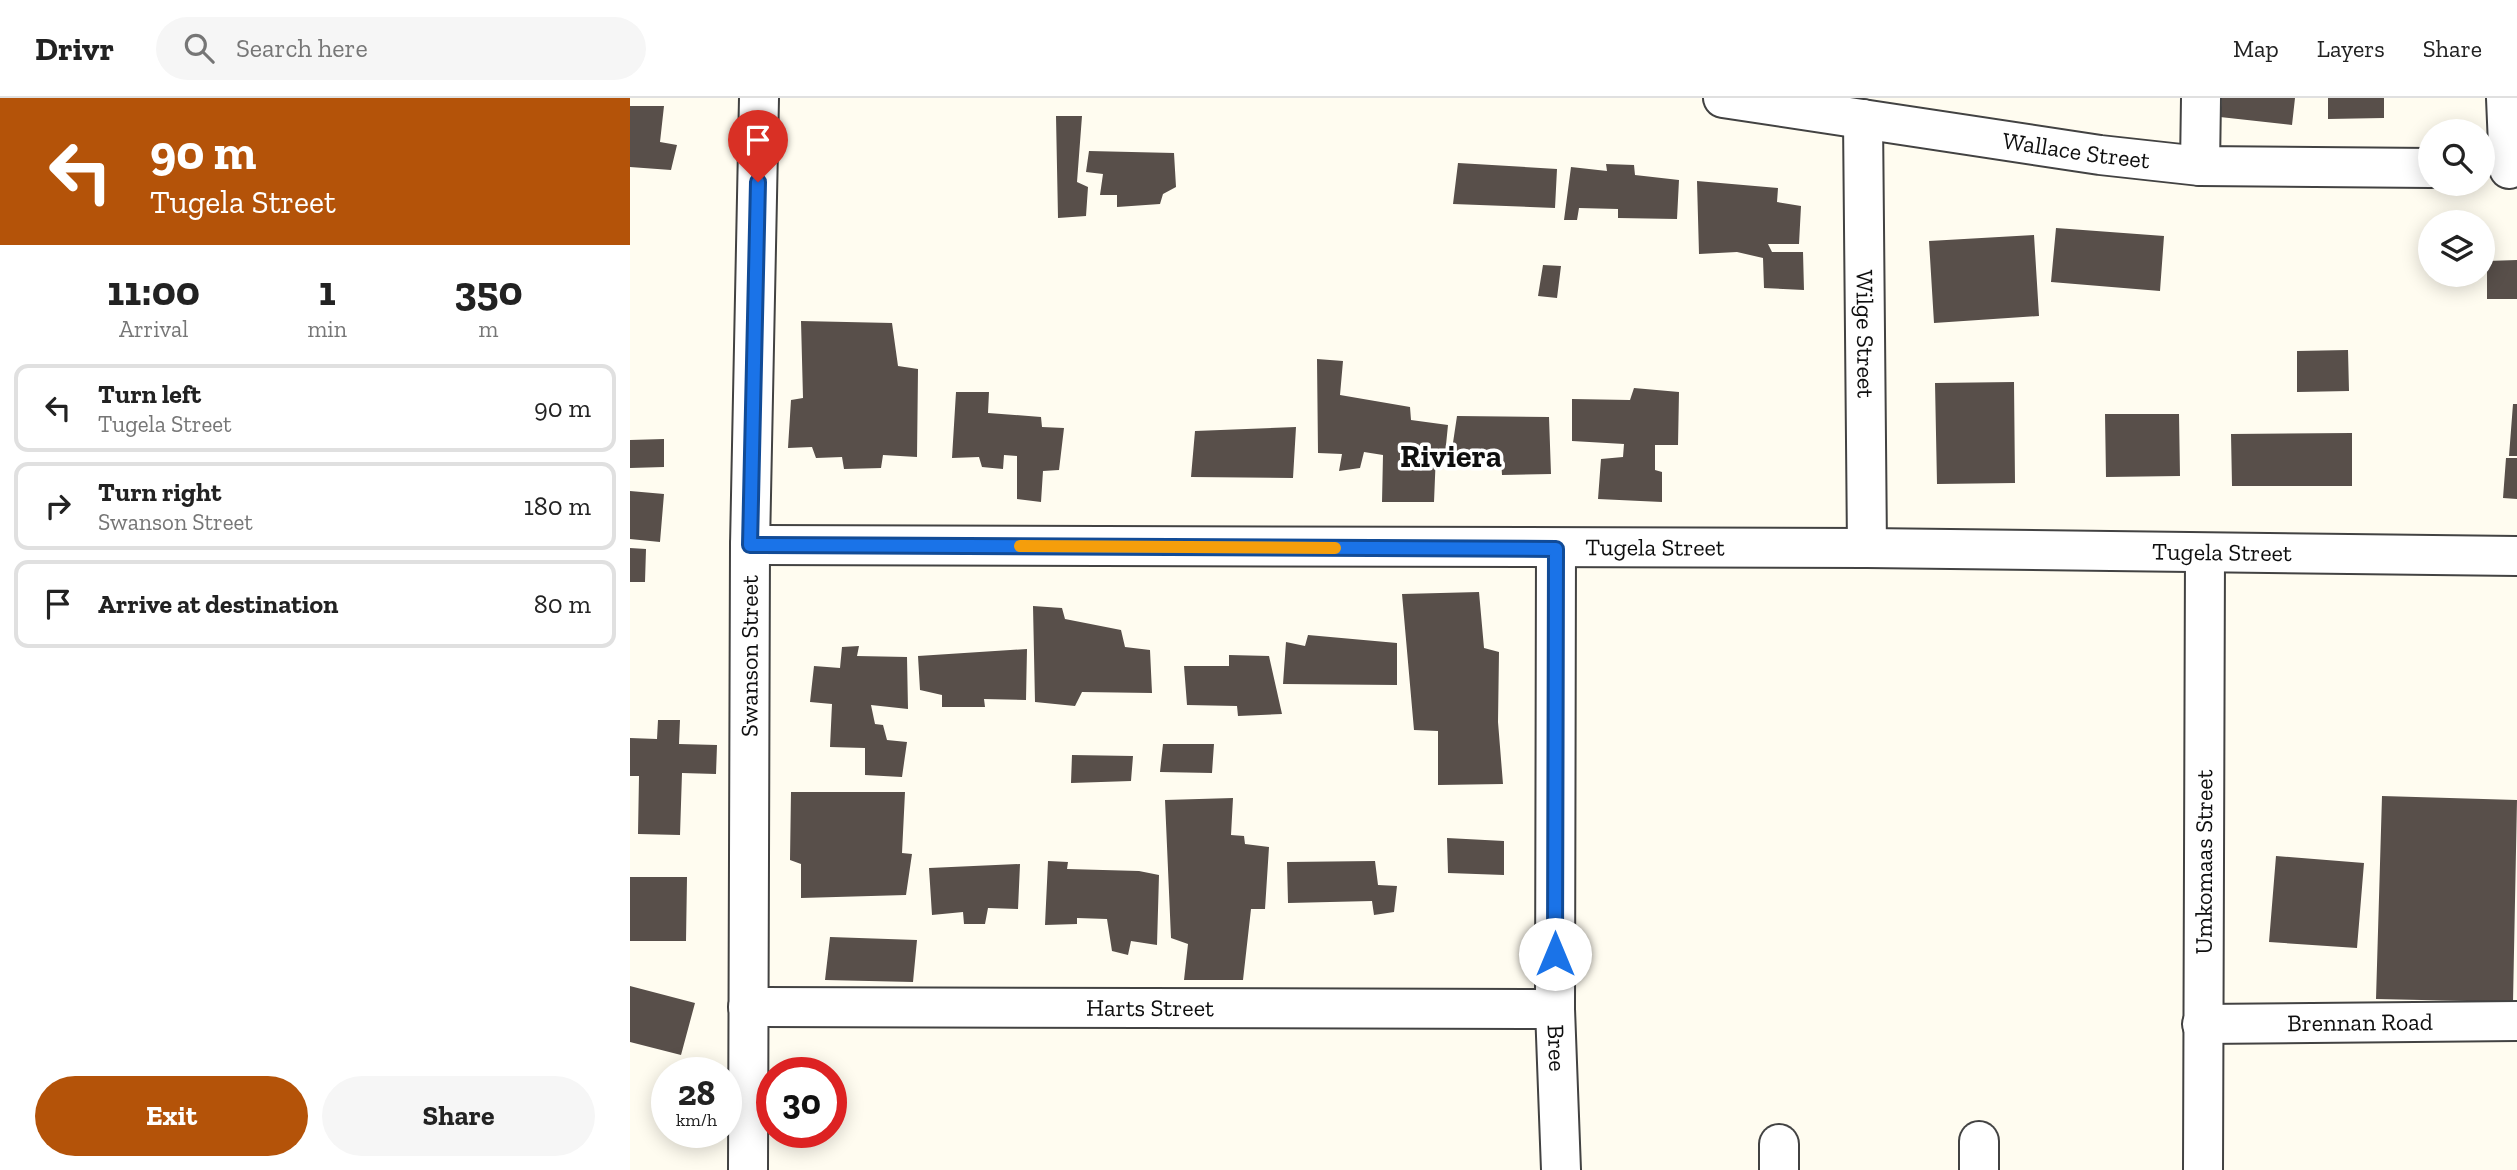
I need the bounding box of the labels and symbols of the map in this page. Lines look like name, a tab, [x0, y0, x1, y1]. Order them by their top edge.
pin	[728, 110, 788, 182]
street label: Wallace Street	[2001, 125, 2151, 174]
street label: Wilge Street	[1850, 270, 1881, 398]
district label: Riviera	[1400, 437, 1502, 475]
street label: Tugela Street	[1585, 532, 1725, 562]
street label: Tugela Street	[2152, 537, 2292, 567]
street label: Swanson Street	[734, 575, 764, 737]
street label: Umkomaas Street	[2189, 769, 2218, 954]
position arrow	[1518, 917, 1592, 991]
street label: Harts Street	[1086, 993, 1214, 1022]
street label: Brennan Road	[2287, 1007, 2433, 1037]
street label: Bree	[1542, 1024, 1572, 1072]
speed limit sign: 30	[756, 1057, 847, 1148]

